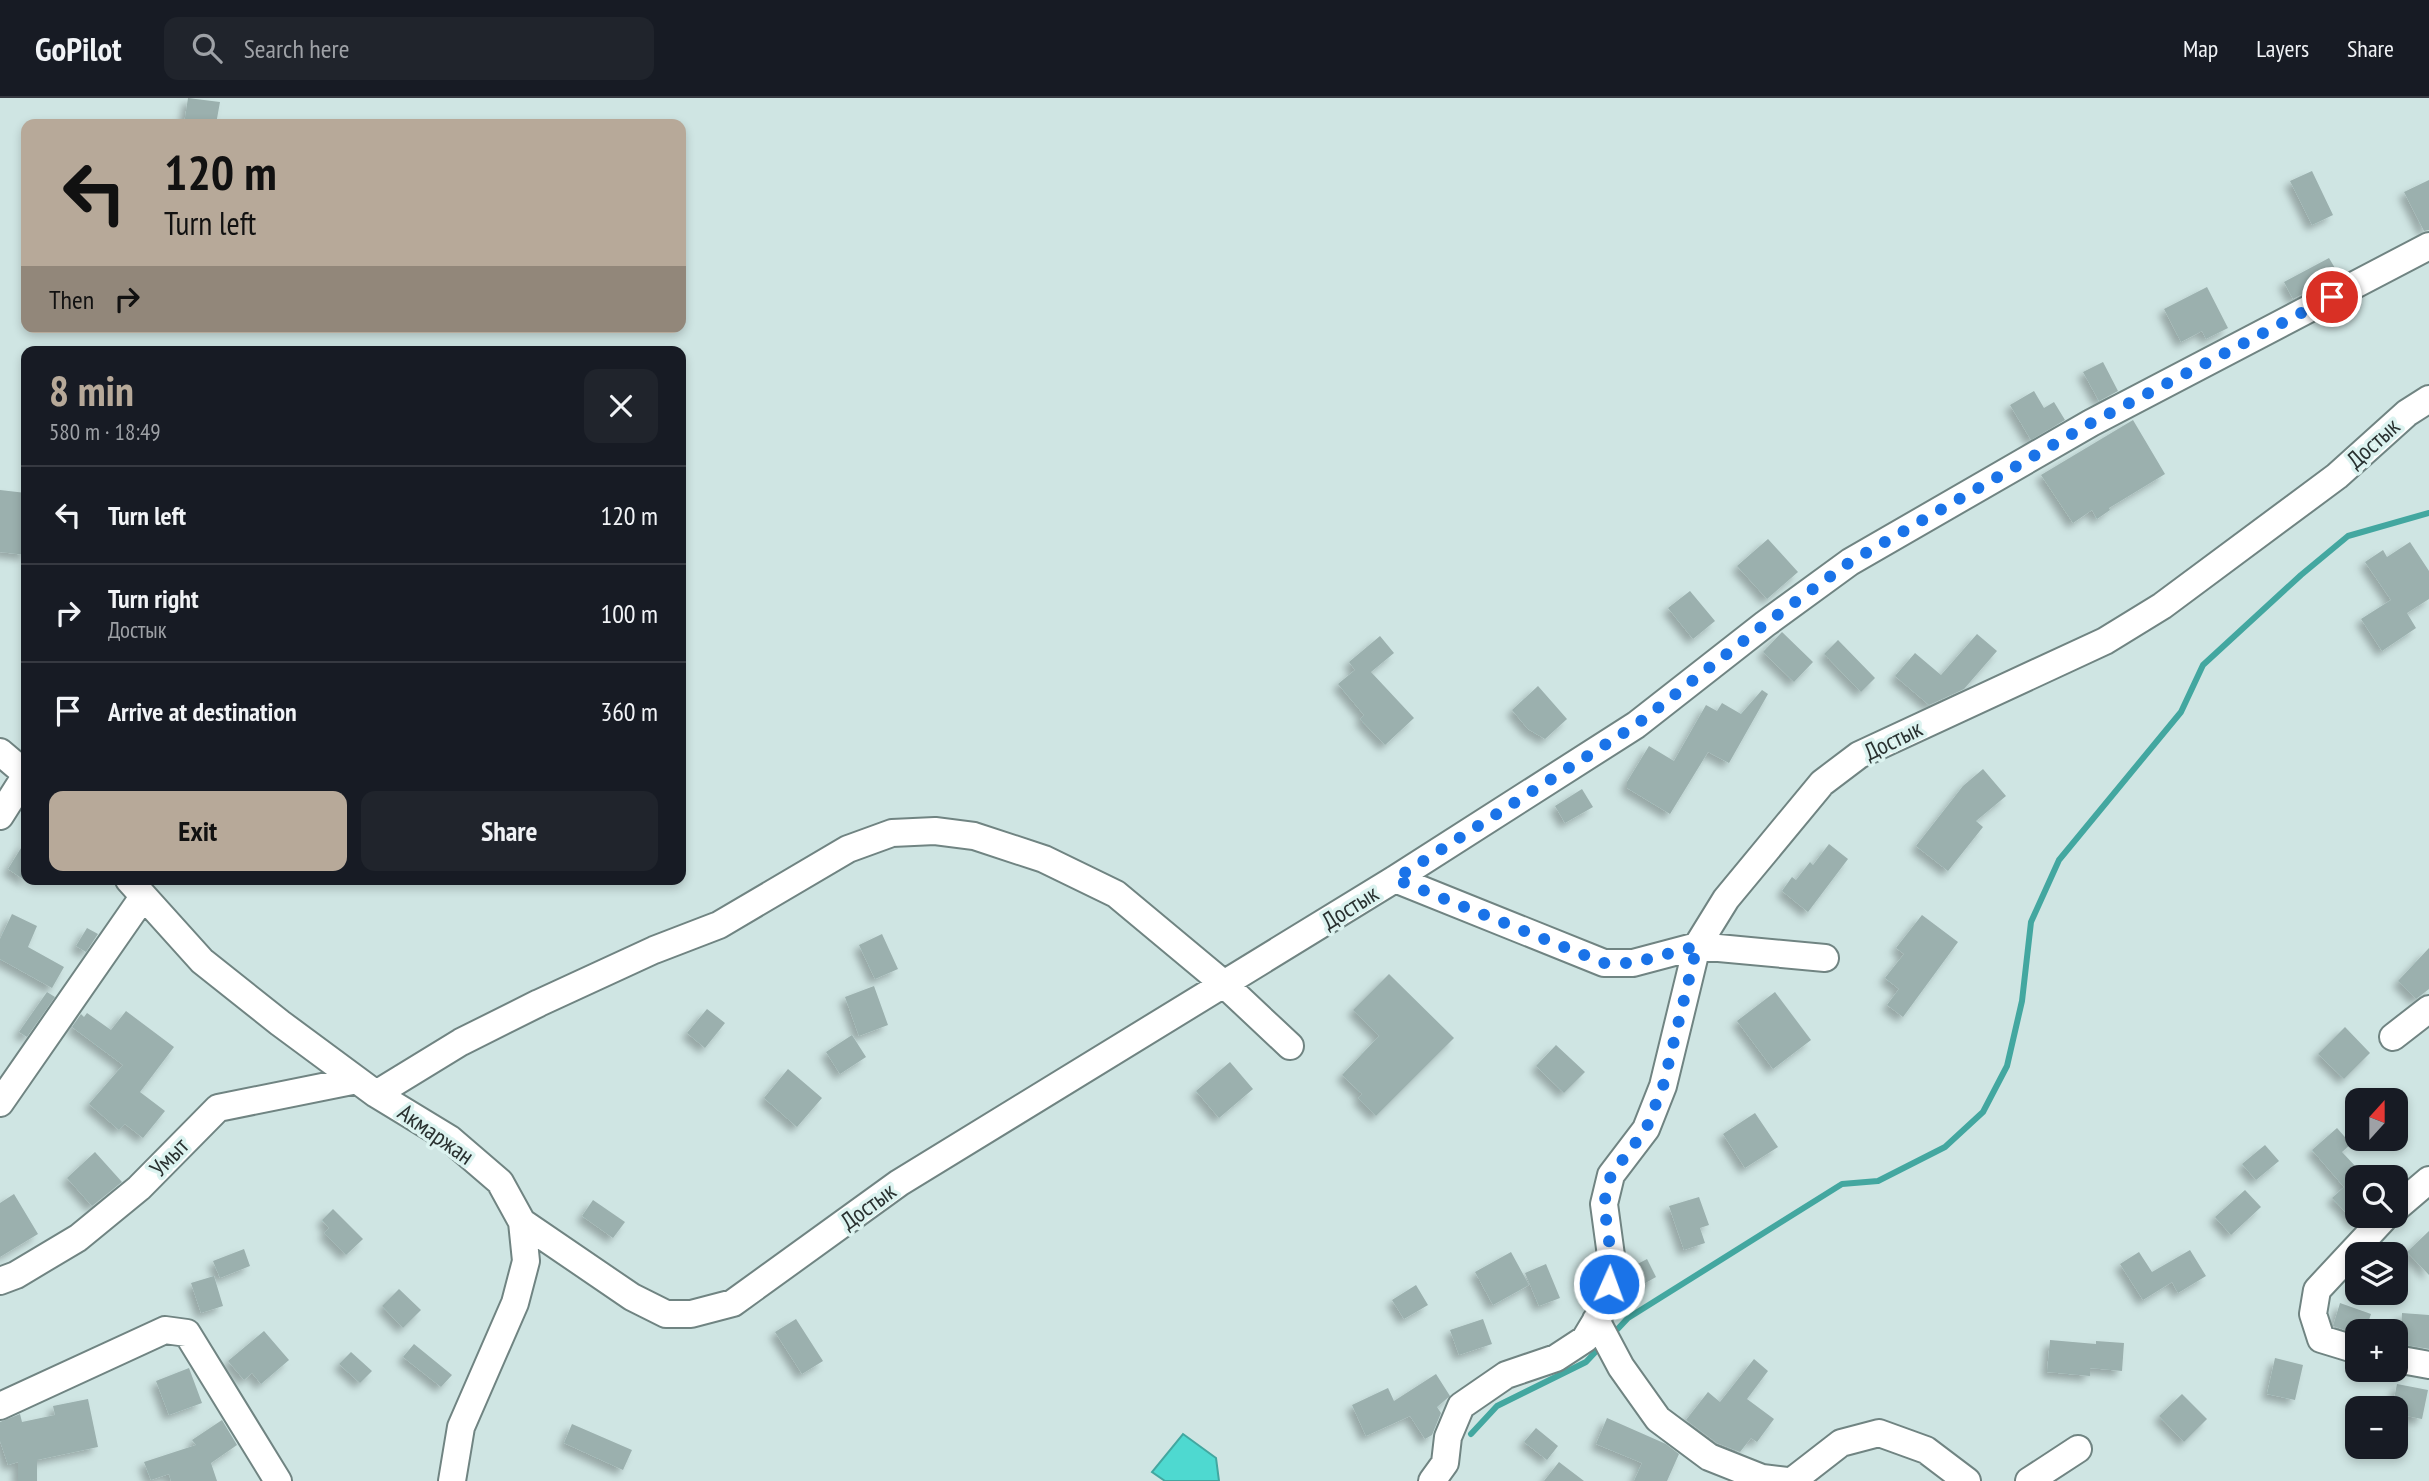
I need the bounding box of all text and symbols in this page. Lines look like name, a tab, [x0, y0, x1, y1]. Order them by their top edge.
search box	[164, 17, 654, 80]
text: GoPilot	[35, 27, 122, 70]
icon: search	[188, 29, 226, 67]
text: Search here	[244, 32, 349, 65]
text: Map	[2183, 33, 2218, 64]
text: Layers	[2256, 33, 2309, 64]
text: Share	[2347, 33, 2394, 64]
text: 120 m	[164, 140, 277, 204]
icon: left	[49, 147, 140, 238]
text: Turn left	[164, 202, 256, 244]
pin	[2302, 267, 2362, 327]
icon: arrive	[2313, 278, 2351, 316]
icon: right	[108, 280, 146, 318]
text: Then	[49, 283, 94, 316]
text: 8 min	[49, 363, 134, 418]
button: close	[584, 369, 658, 443]
street label: Достык	[2340, 411, 2407, 475]
text: 580 m · 18:49	[49, 417, 161, 446]
icon: left	[49, 496, 87, 534]
text: Turn left	[108, 499, 186, 532]
text: 120 m	[600, 499, 658, 532]
text: Turn right	[108, 582, 199, 615]
icon: right	[49, 594, 87, 632]
text: 100 m	[600, 597, 658, 630]
text: Достык	[108, 615, 167, 644]
icon: arrive	[49, 692, 87, 730]
text: Arrive at destination	[108, 695, 297, 728]
text: 360 m	[600, 695, 658, 728]
street label: Достык	[1859, 712, 1928, 767]
button: Exit	[49, 791, 347, 871]
button: Share	[361, 791, 658, 871]
street label: Достык	[1316, 877, 1385, 936]
north arrow	[2345, 1088, 2408, 1152]
map controls	[2345, 1088, 2408, 1459]
street label: Акмаржан	[392, 1097, 480, 1171]
street label: Умыт	[143, 1131, 195, 1183]
button: search	[2345, 1165, 2408, 1228]
street label: Достык	[834, 1175, 902, 1237]
button: layers	[2345, 1242, 2408, 1305]
position arrow	[1572, 1247, 1646, 1321]
button: +	[2345, 1319, 2408, 1382]
button: −	[2345, 1396, 2408, 1459]

